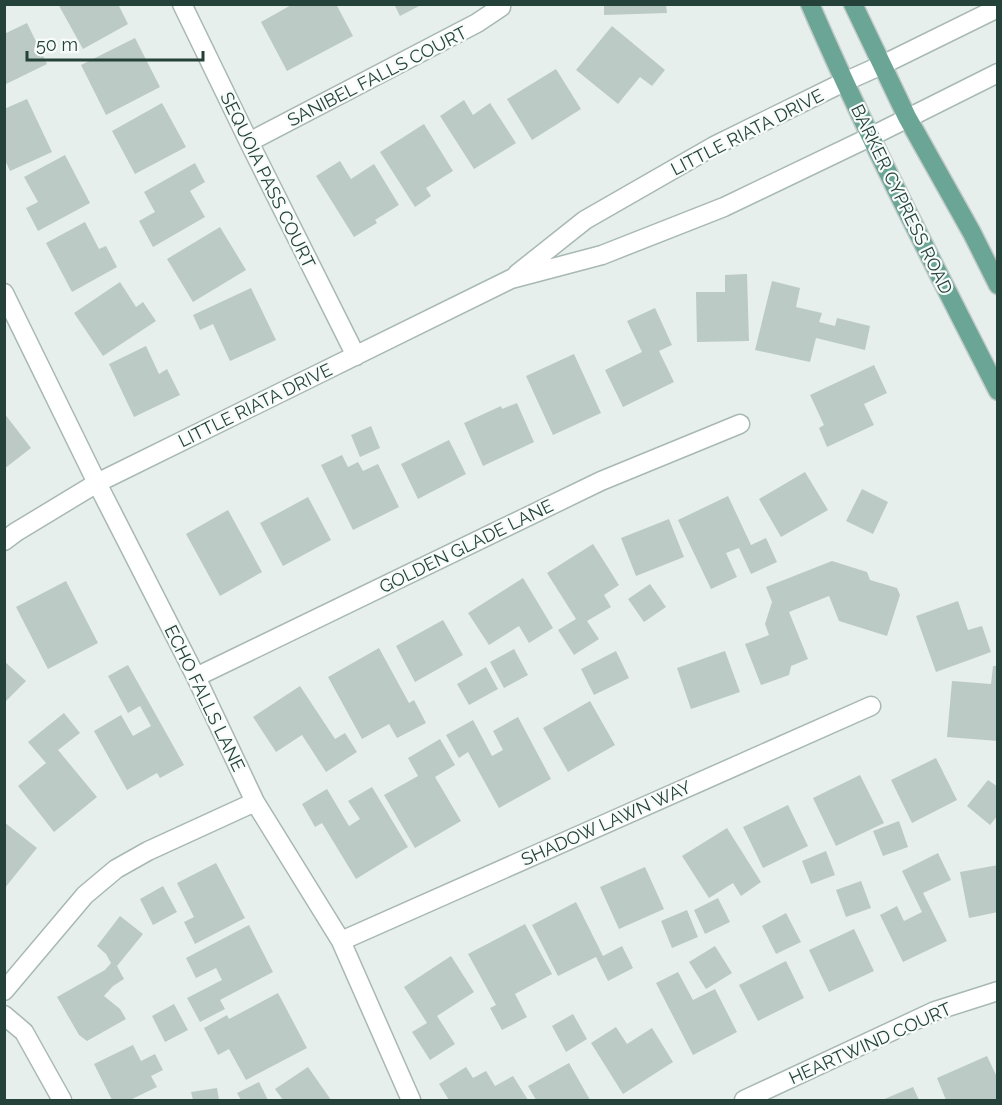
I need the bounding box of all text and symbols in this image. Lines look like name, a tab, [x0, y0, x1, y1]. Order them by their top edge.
street label: SANIBEL FALLS COURT	[284, 22, 470, 130]
scale bar	[27, 24, 202, 62]
text: 50 m	[36, 34, 78, 55]
street label: LITTLE RIATA DRIVE	[667, 84, 827, 180]
street label: SEQUOIA PASS COURT	[216, 88, 320, 272]
street label: BARKER CYPRESS ROAD	[847, 101, 957, 297]
street label: LITTLE RIATA DRIVE	[175, 359, 335, 451]
street label: GOLDEN GLADE LANE	[376, 495, 556, 597]
street label: ECHO FALLS LANE	[160, 621, 250, 775]
street label: SHADOW LAWN WAY	[518, 776, 694, 870]
street label: HEARTWIND COURT	[786, 998, 954, 1088]

